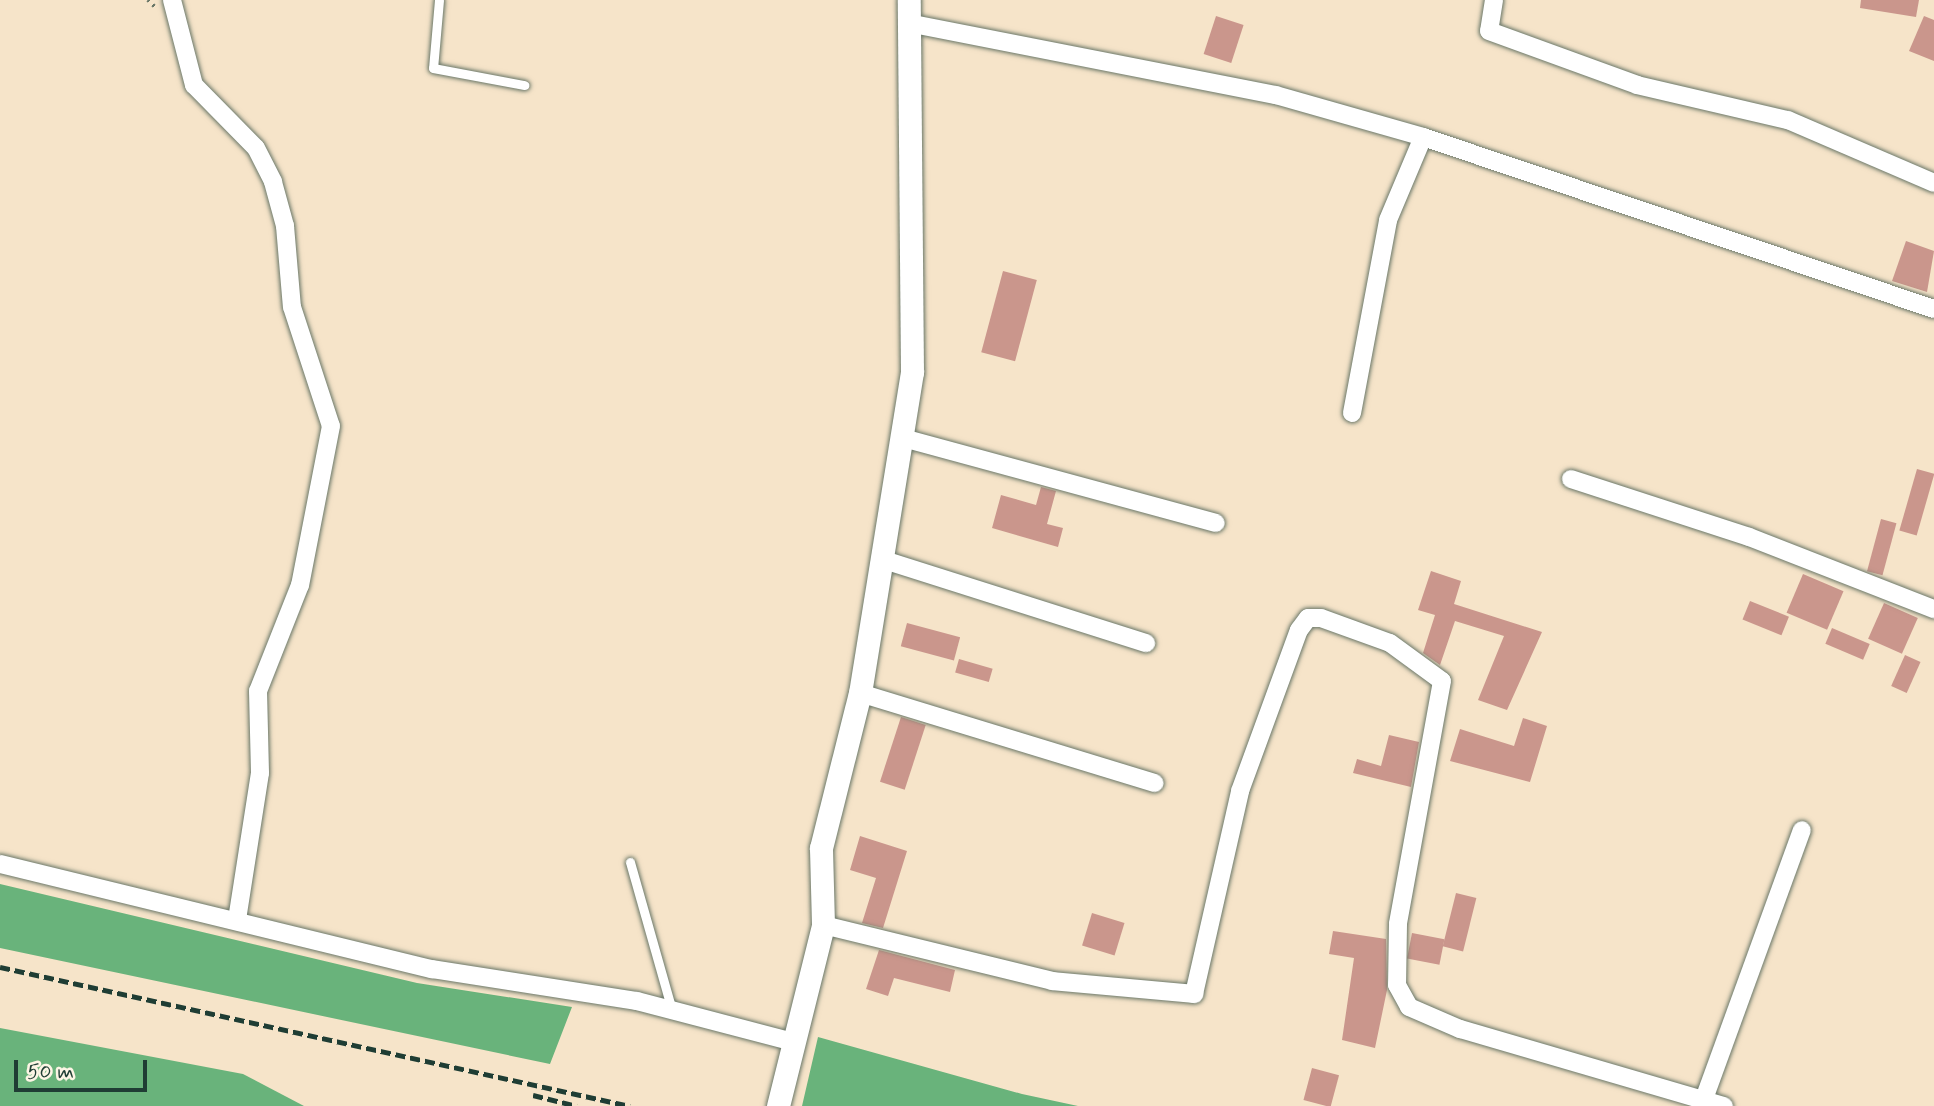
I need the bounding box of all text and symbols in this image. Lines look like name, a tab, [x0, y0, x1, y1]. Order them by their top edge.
scale bar	[18, 1046, 150, 1090]
text: 50 m	[27, 1058, 74, 1086]

